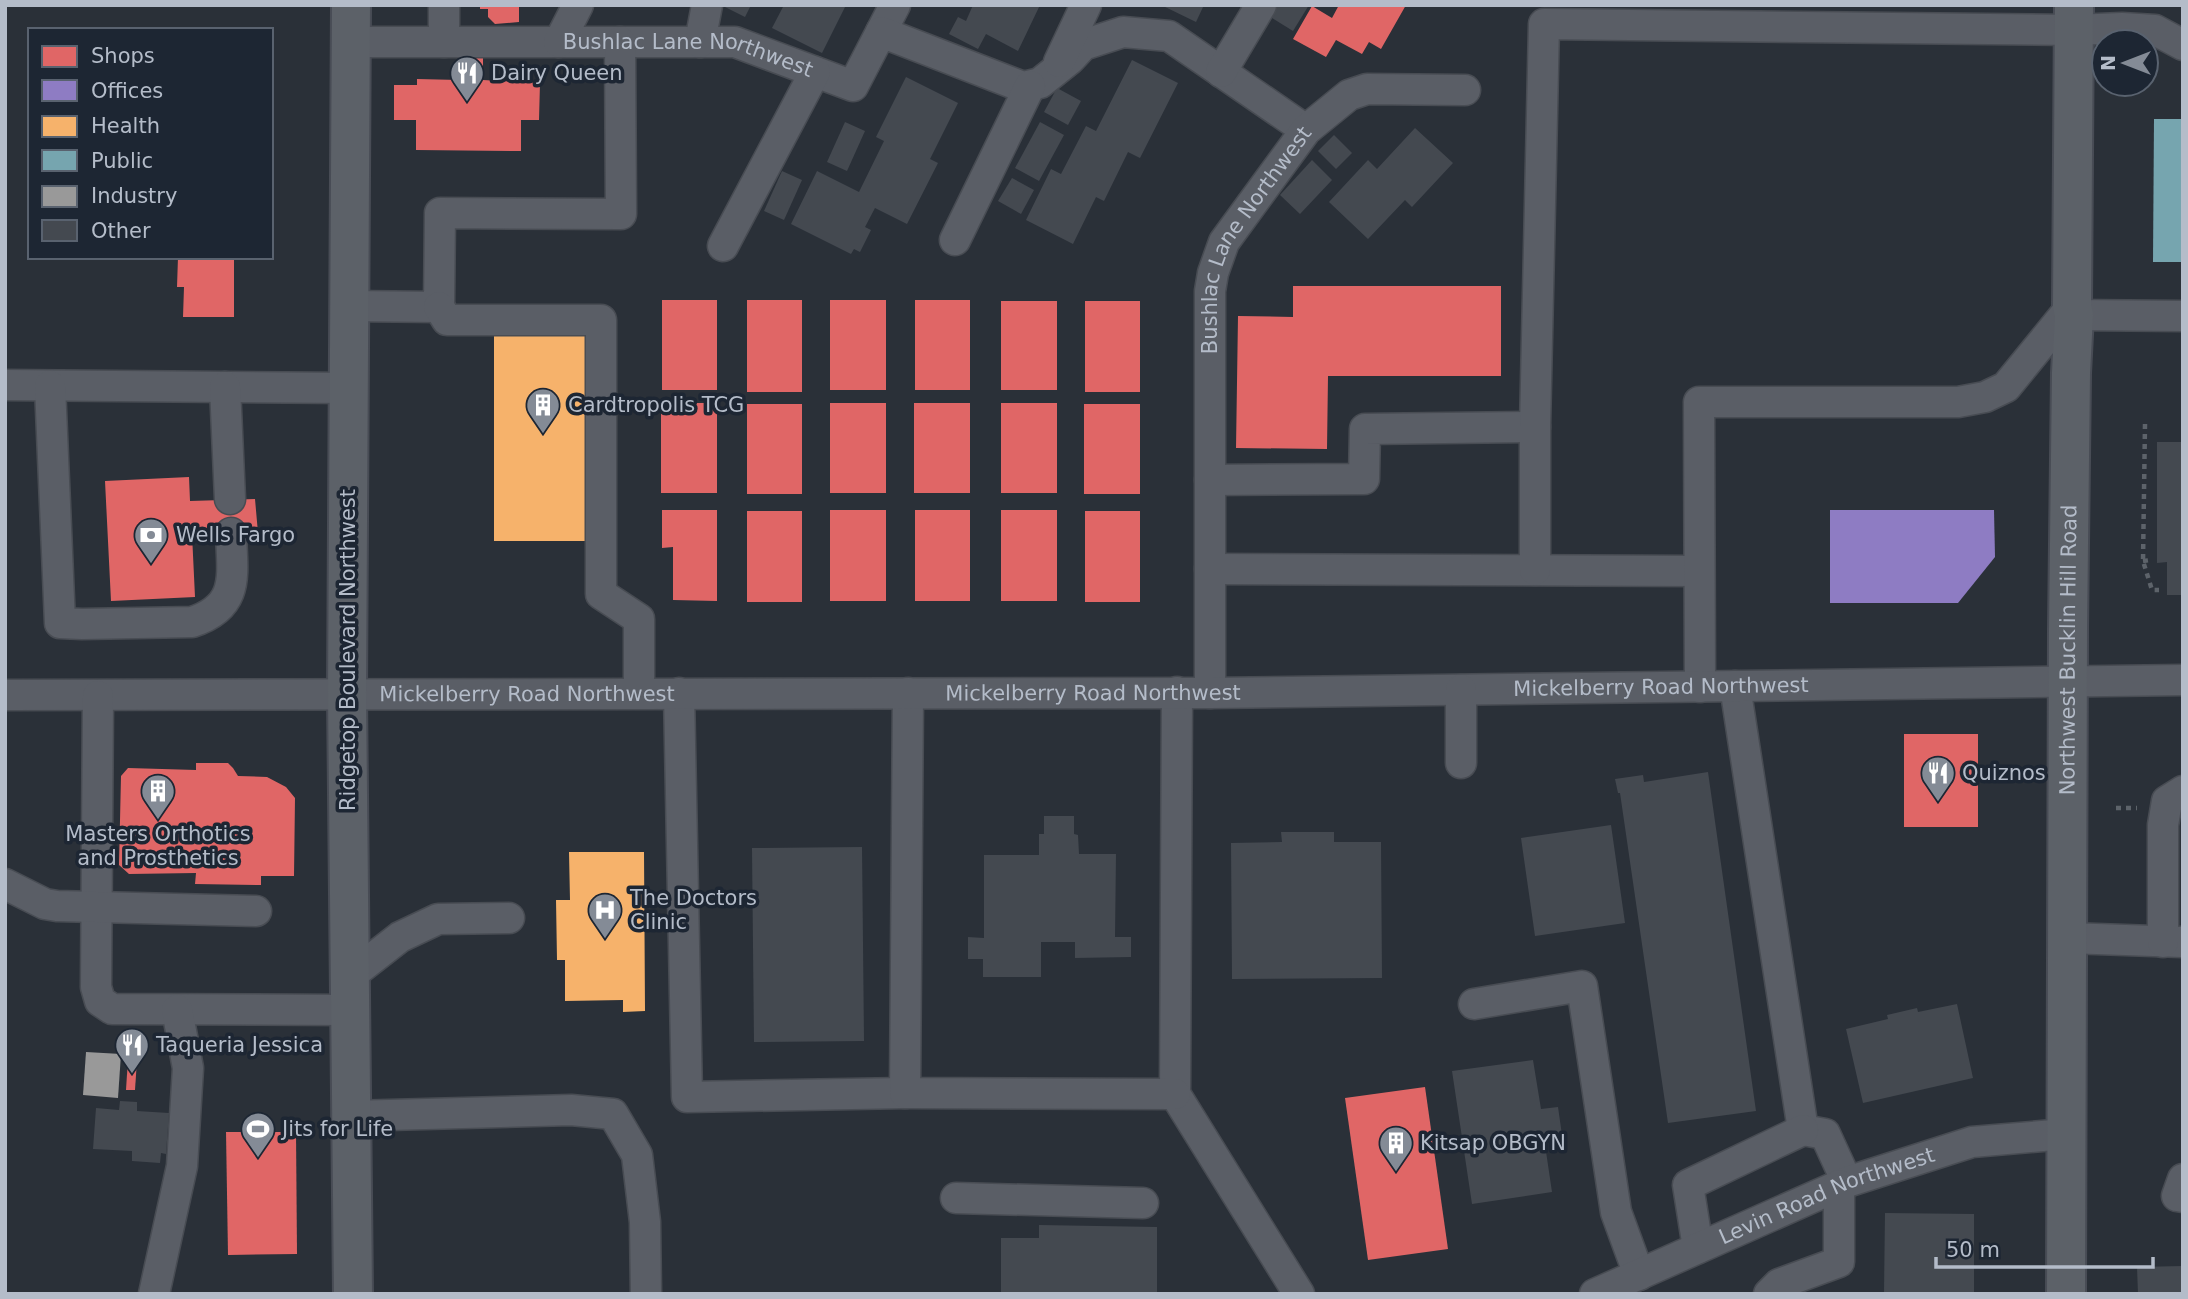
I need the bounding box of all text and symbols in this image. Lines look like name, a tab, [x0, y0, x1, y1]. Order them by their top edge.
legend	[28, 28, 273, 259]
north arrow	[2090, 28, 2160, 98]
street label: Bushlac Lane Northwest	[563, 30, 816, 82]
text: Shops	[91, 44, 155, 68]
restaurant icon: Dairy Queen	[448, 54, 486, 103]
text: N	[2097, 55, 2119, 71]
place label: Dairy Queen	[491, 61, 623, 85]
text: Offices	[91, 79, 163, 103]
text: Health	[91, 114, 160, 138]
street label: Bushlac Lane Northwest	[1197, 122, 1316, 354]
text: Public	[91, 149, 153, 173]
text: Industry	[91, 184, 177, 208]
text: Other	[91, 219, 151, 243]
building icon: Cardtropolis TCG	[524, 386, 562, 435]
place label: Cardtropolis TCG	[568, 393, 744, 417]
street label: Ridgetop Boulevard Northwest	[336, 489, 360, 811]
street label: Northwest Bucklin Hill Road	[2055, 505, 2081, 795]
bank icon: Wells Fargo	[132, 516, 170, 565]
place label: Wells Fargo	[176, 523, 295, 547]
street label: Mickelberry Road Northwest	[1513, 673, 1809, 701]
street label: Mickelberry Road Northwest	[945, 681, 1241, 705]
street label: Mickelberry Road Northwest	[379, 682, 675, 706]
restaurant icon: Quiznos	[1919, 754, 1957, 803]
place label: Quiznos	[1962, 761, 2046, 785]
building icon: Masters Orthotics and Prosthetics	[139, 772, 177, 821]
place label: Masters Orthotics and Prosthetics	[65, 822, 251, 870]
place label: The Doctors Clinic	[629, 886, 757, 934]
hospital icon: The Doctors Clinic	[586, 891, 624, 940]
restaurant icon: Taqueria Jessica	[113, 1026, 151, 1075]
place label: Taqueria Jessica	[155, 1033, 323, 1057]
sports icon: Jits for Life	[239, 1110, 277, 1159]
place label: Jits for Life	[280, 1117, 393, 1141]
building icon: Kitsap OBGYN	[1377, 1124, 1415, 1173]
place label: Kitsap OBGYN	[1420, 1131, 1566, 1155]
street label: Levin Road Northwest	[1715, 1143, 1938, 1249]
scale bar	[1936, 1226, 2153, 1270]
text: 50 m	[1946, 1238, 2000, 1262]

